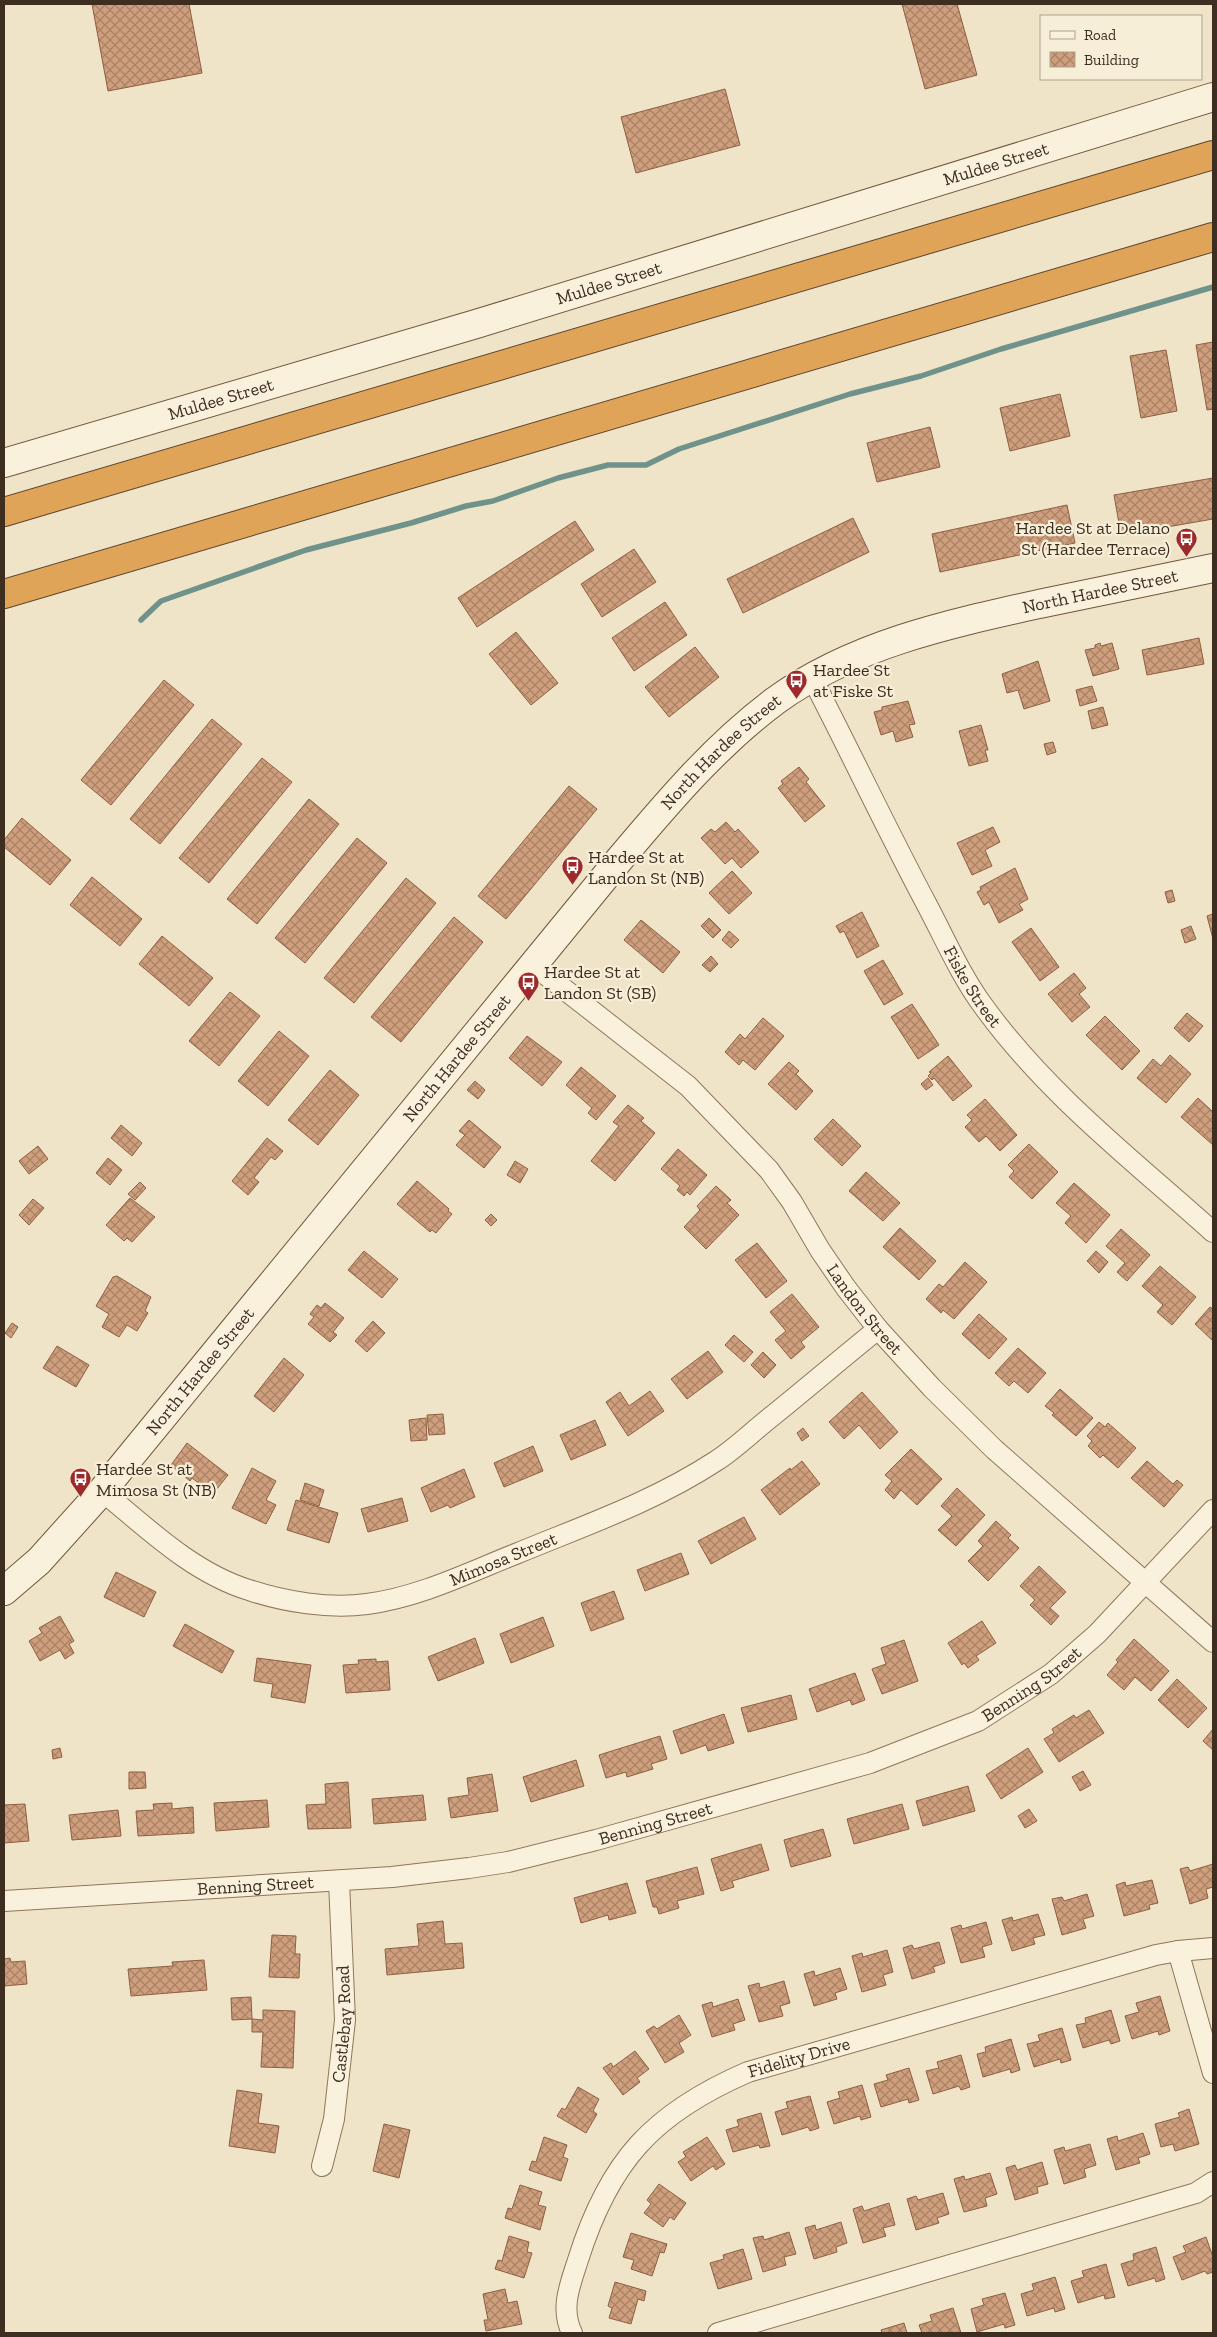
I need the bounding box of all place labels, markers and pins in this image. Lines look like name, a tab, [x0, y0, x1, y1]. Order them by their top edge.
place label: Hardee St at Delano St (Hardee Terrace)	[1015, 517, 1170, 560]
bus stop icon: Hardee St at Delano St (Hardee Terrace)	[1174, 526, 1198, 557]
place label: Hardee St at Fiske St	[813, 659, 894, 702]
bus stop icon: Hardee St at Fiske St	[785, 668, 809, 699]
place label: Hardee St at Landon St (NB)	[588, 846, 704, 889]
bus stop icon: Hardee St at Landon St (NB)	[560, 855, 584, 886]
place label: Hardee St at Landon St (SB)	[544, 961, 656, 1004]
bus stop icon: Hardee St at Landon St (SB)	[516, 970, 540, 1001]
place label: Hardee St at Mimosa St (NB)	[96, 1458, 216, 1501]
bus stop icon: Hardee St at Mimosa St (NB)	[68, 1467, 92, 1498]

